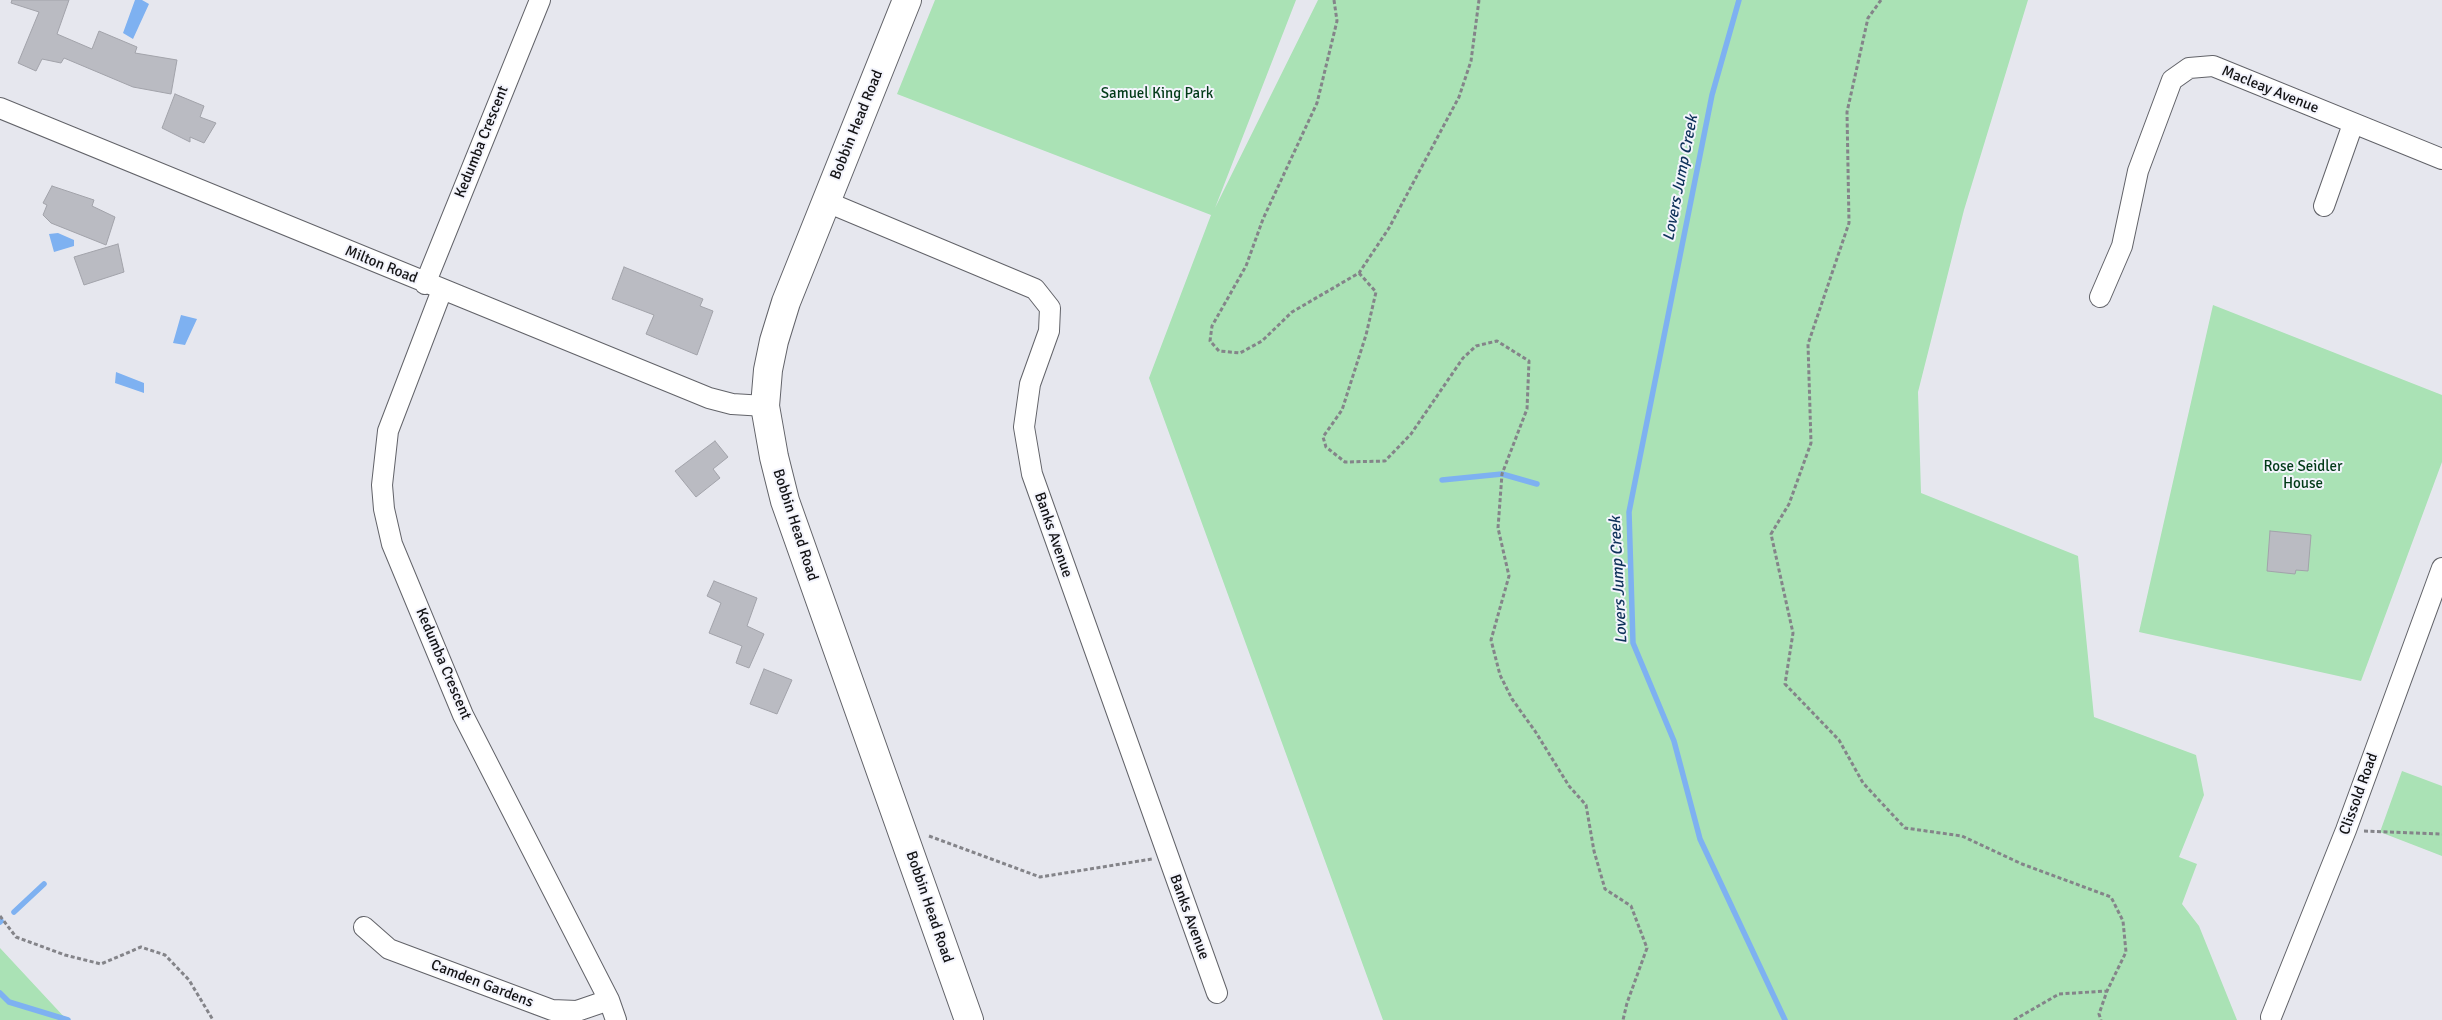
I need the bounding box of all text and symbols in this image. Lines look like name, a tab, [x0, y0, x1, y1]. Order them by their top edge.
street label: Macleay Avenue	[2219, 62, 2321, 118]
street label: Bobbin Head Road	[827, 67, 887, 183]
street label: Kedumba Crescent	[451, 83, 513, 201]
park label: Samuel King Park	[1101, 85, 1213, 103]
water label: Lovers Jump Creek	[1659, 114, 1703, 242]
street label: Milton Road	[342, 242, 420, 288]
park label: Rose Seidler House	[2263, 458, 2343, 493]
street label: Bobbin Head Road	[768, 467, 822, 583]
street label: Banks Avenue	[1030, 490, 1076, 580]
water label: Lovers Jump Creek	[1606, 516, 1632, 644]
street label: Kedumba Crescent	[411, 606, 475, 722]
street label: Clissold Road	[2336, 750, 2382, 838]
street label: Bobbin Head Road	[901, 849, 957, 965]
street label: Banks Avenue	[1165, 872, 1213, 962]
street label: Camden Gardens	[428, 956, 536, 1012]

